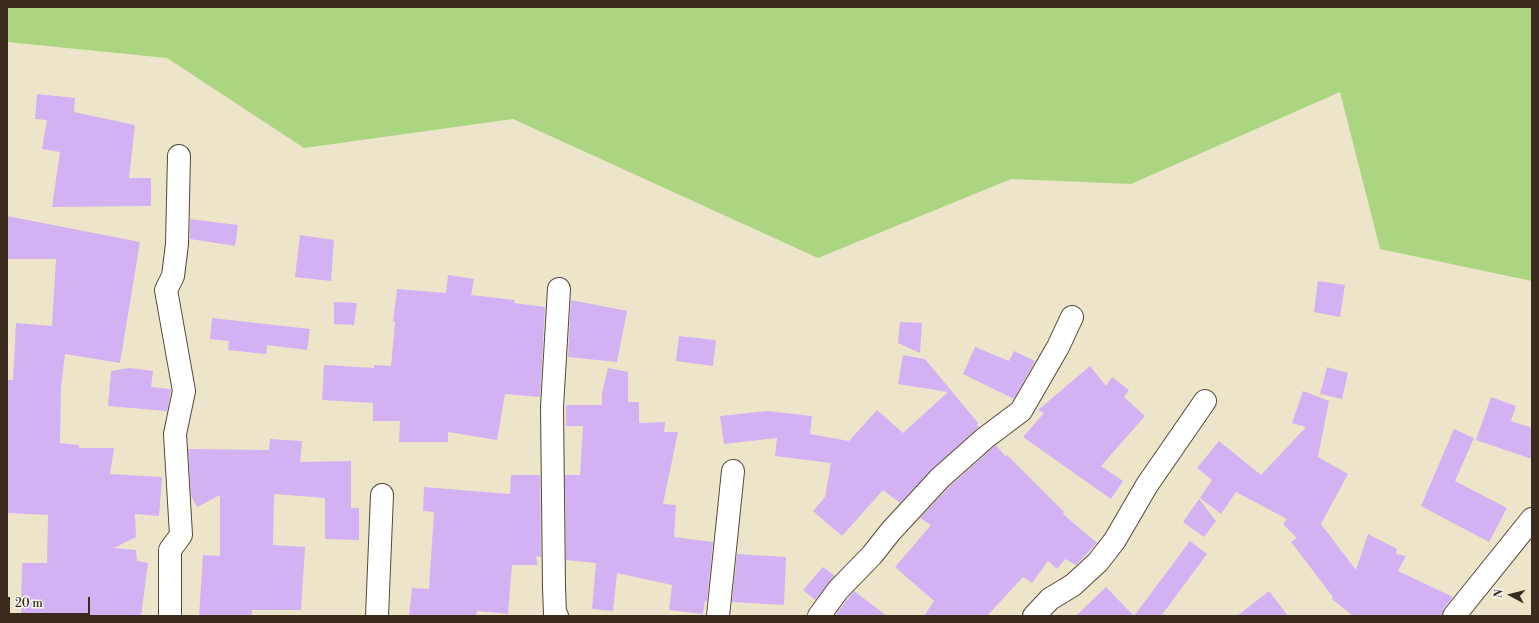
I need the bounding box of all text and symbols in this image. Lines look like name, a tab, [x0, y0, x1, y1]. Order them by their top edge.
north arrow	[1491, 575, 1531, 615]
text: N	[1492, 588, 1507, 599]
scale bar	[10, 589, 92, 615]
text: 20 m	[15, 596, 43, 611]

